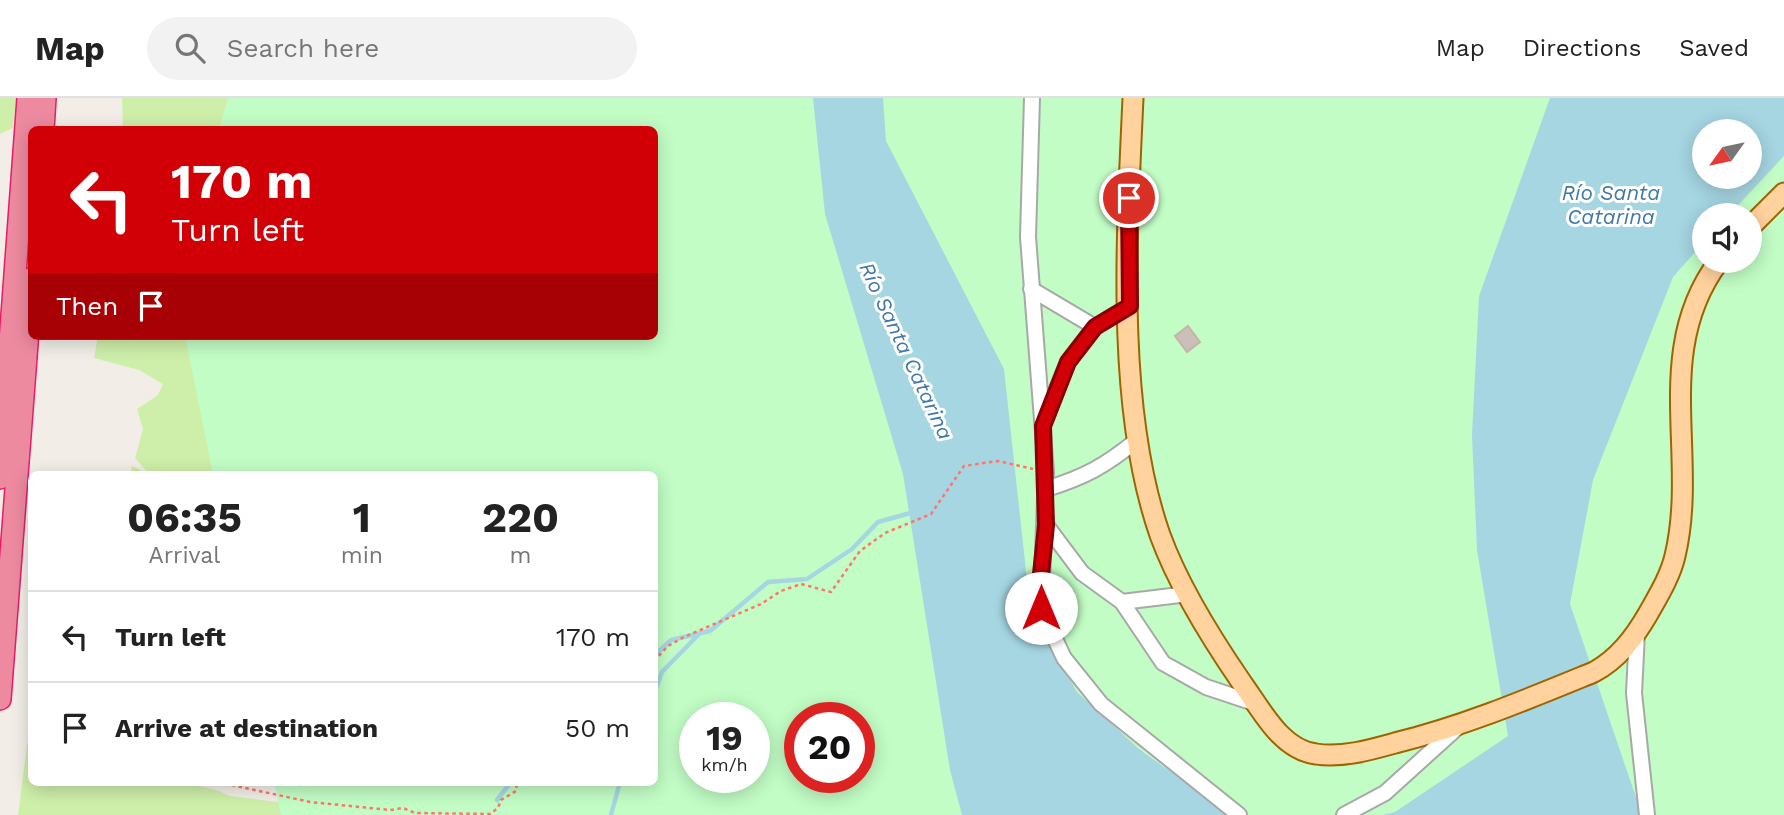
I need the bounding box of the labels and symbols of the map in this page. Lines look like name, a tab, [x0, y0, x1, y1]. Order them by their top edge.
north arrow	[1692, 119, 1762, 189]
pin	[1099, 168, 1159, 228]
water label: Río Santa Catarina	[1562, 180, 1660, 229]
water label: Río Santa Catarina	[854, 258, 959, 444]
position arrow	[1004, 571, 1078, 645]
speed limit sign: 20	[784, 702, 875, 793]

